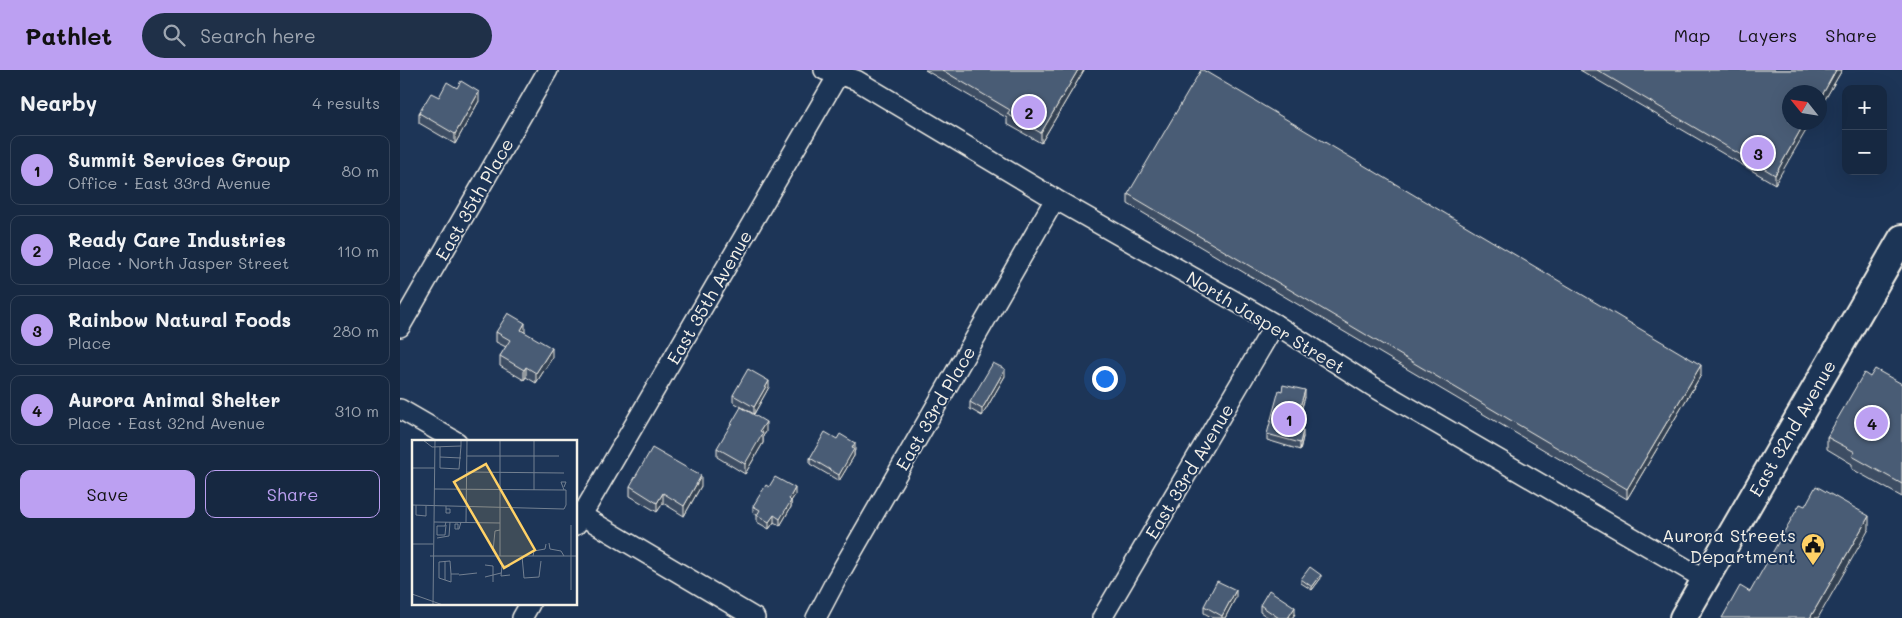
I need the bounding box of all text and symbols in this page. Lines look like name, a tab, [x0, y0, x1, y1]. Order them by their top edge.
search box	[142, 13, 492, 58]
text: Pathlet	[25, 20, 112, 51]
icon: search	[160, 21, 188, 49]
text: Search here	[200, 23, 316, 48]
text: Map	[1674, 23, 1710, 47]
text: Layers	[1738, 23, 1797, 47]
text: Share	[1825, 23, 1877, 47]
north arrow	[1782, 85, 1827, 130]
map controls	[1842, 85, 1887, 175]
button: +	[1842, 85, 1887, 130]
text: Nearby	[20, 89, 97, 116]
text: 4 results	[312, 92, 380, 113]
pin: 2	[1013, 93, 1045, 131]
button: −	[1842, 130, 1887, 175]
street label: East 35th Place	[429, 134, 519, 264]
pin: 3	[1742, 134, 1774, 172]
text: Summit Services Group	[68, 147, 291, 172]
text: 1	[33, 160, 41, 181]
text: 80 m	[342, 160, 379, 181]
text: Office · East 33rd Avenue	[68, 172, 271, 193]
street label: East 35th Avenue	[661, 226, 757, 368]
text: Ready Care Industries	[68, 227, 286, 252]
text: 2	[33, 240, 41, 261]
text: 110 m	[337, 240, 379, 261]
text: Place · North Jasper Street	[68, 252, 289, 273]
street label: North Jasper Street	[1182, 265, 1350, 379]
text: Rainbow Natural Foods	[68, 307, 291, 332]
text: 3	[32, 320, 42, 341]
text: 280 m	[333, 320, 379, 341]
text: Place	[68, 332, 111, 353]
street label: East 33rd Place	[890, 342, 980, 474]
street label: East 32nd Avenue	[1743, 355, 1841, 501]
your location	[1092, 366, 1118, 392]
text: Aurora Animal Shelter	[68, 387, 280, 412]
street label: East 33rd Avenue	[1139, 399, 1239, 543]
text: 4	[32, 400, 42, 421]
text: 310 m	[335, 400, 379, 421]
pin: 1	[1273, 400, 1305, 438]
pin: 4	[1856, 404, 1888, 442]
text: Place · East 32nd Avenue	[68, 412, 265, 433]
inset map	[412, 440, 578, 606]
button: Save	[20, 470, 195, 518]
button: Share	[205, 470, 380, 518]
place label: Aurora Streets Department	[1662, 523, 1796, 568]
public building icon: Aurora Streets Department	[1800, 532, 1826, 566]

